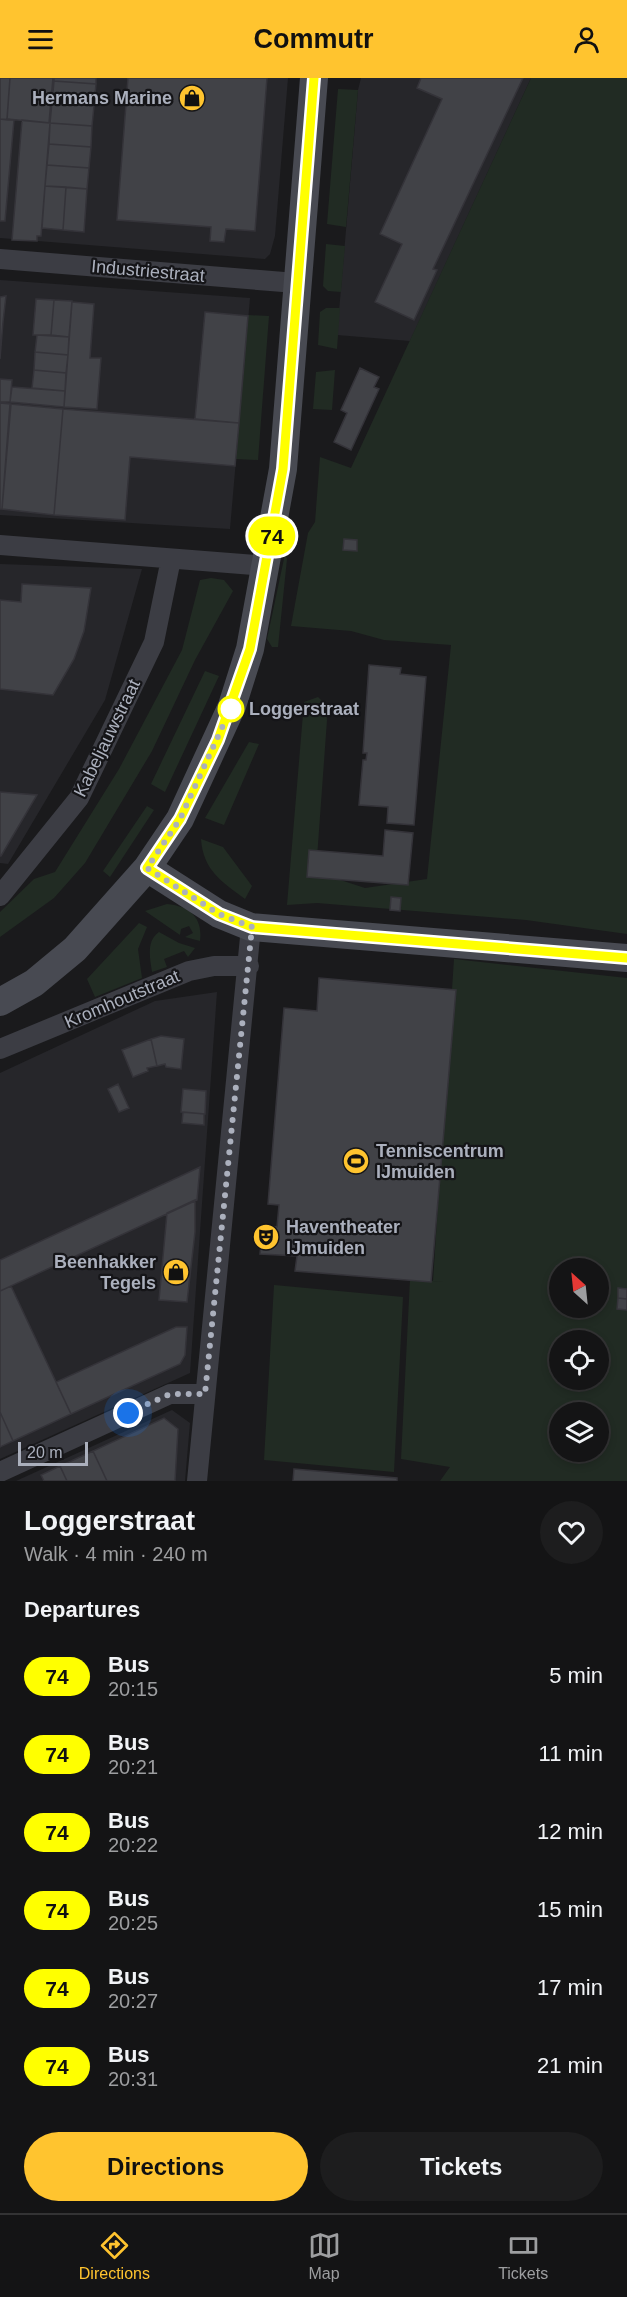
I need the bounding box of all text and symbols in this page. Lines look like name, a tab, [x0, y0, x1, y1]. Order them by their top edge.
icon: menu	[24, 23, 57, 56]
icon: person	[570, 23, 603, 56]
text: Commutr	[254, 24, 374, 54]
shop icon: Hermans Marine	[177, 83, 207, 113]
place label: Hermans Marine	[32, 88, 172, 108]
street label: Industriestraat	[90, 256, 206, 286]
line badge: 74	[245, 516, 299, 556]
text: 74	[260, 525, 284, 548]
street label: Kabeljauwstraat	[70, 676, 144, 800]
marker: Loggerstraat	[218, 696, 244, 722]
place label: Loggerstraat	[249, 699, 359, 719]
street label: Kromhoutstraat	[61, 966, 183, 1032]
place label: Tenniscentrum IJmuiden	[376, 1141, 504, 1182]
sports icon: Tenniscentrum IJmuiden	[341, 1146, 371, 1176]
place label: Haventheater IJmuiden	[286, 1217, 400, 1258]
theatre icon: Haventheater IJmuiden	[251, 1222, 281, 1252]
place label: Beenhakker Tegels	[54, 1252, 156, 1293]
shop icon: Beenhakker Tegels	[161, 1257, 191, 1287]
north arrow	[549, 1258, 609, 1318]
map controls	[549, 1258, 609, 1462]
button: locate	[549, 1330, 609, 1390]
your location	[113, 1398, 143, 1428]
button: layers	[549, 1402, 609, 1462]
scale bar	[18, 1439, 88, 1466]
text: 20 m	[27, 1444, 63, 1461]
button: heart	[540, 1501, 603, 1564]
text: Loggerstraat	[24, 1505, 195, 1536]
text: Walk · 4 min · 240 m	[24, 1543, 208, 1565]
text: Departures	[24, 1597, 140, 1622]
text: Bus	[108, 1652, 150, 1677]
text: 5 min	[549, 1663, 603, 1688]
text: 74	[45, 1665, 69, 1688]
text: 20:15	[108, 1678, 158, 1700]
text: Bus	[108, 1730, 150, 1755]
text: 11 min	[539, 1741, 603, 1766]
text: 74	[45, 1743, 69, 1766]
text: 20:21	[108, 1756, 158, 1778]
text: Bus	[108, 1808, 150, 1833]
text: 12 min	[537, 1819, 603, 1844]
text: 74	[45, 1821, 69, 1844]
text: 20:22	[108, 1834, 158, 1856]
text: Bus	[108, 1886, 150, 1911]
text: 15 min	[537, 1897, 603, 1922]
text: 74	[45, 1899, 69, 1922]
text: 20:25	[108, 1912, 158, 1934]
text: Bus	[108, 1964, 150, 1989]
text: 17 min	[537, 1975, 603, 2000]
text: 74	[45, 1977, 69, 2000]
text: 20:27	[108, 1990, 158, 2012]
text: Bus	[108, 2042, 150, 2067]
text: 21 min	[537, 2053, 603, 2078]
text: 74	[45, 2055, 69, 2078]
text: 20:31	[108, 2068, 158, 2090]
button: Directions	[24, 2132, 308, 2201]
button: Tickets	[320, 2132, 603, 2201]
tab: Directions	[79, 2229, 150, 2283]
tab: Map	[308, 2229, 341, 2283]
tab: Tickets	[498, 2229, 548, 2283]

